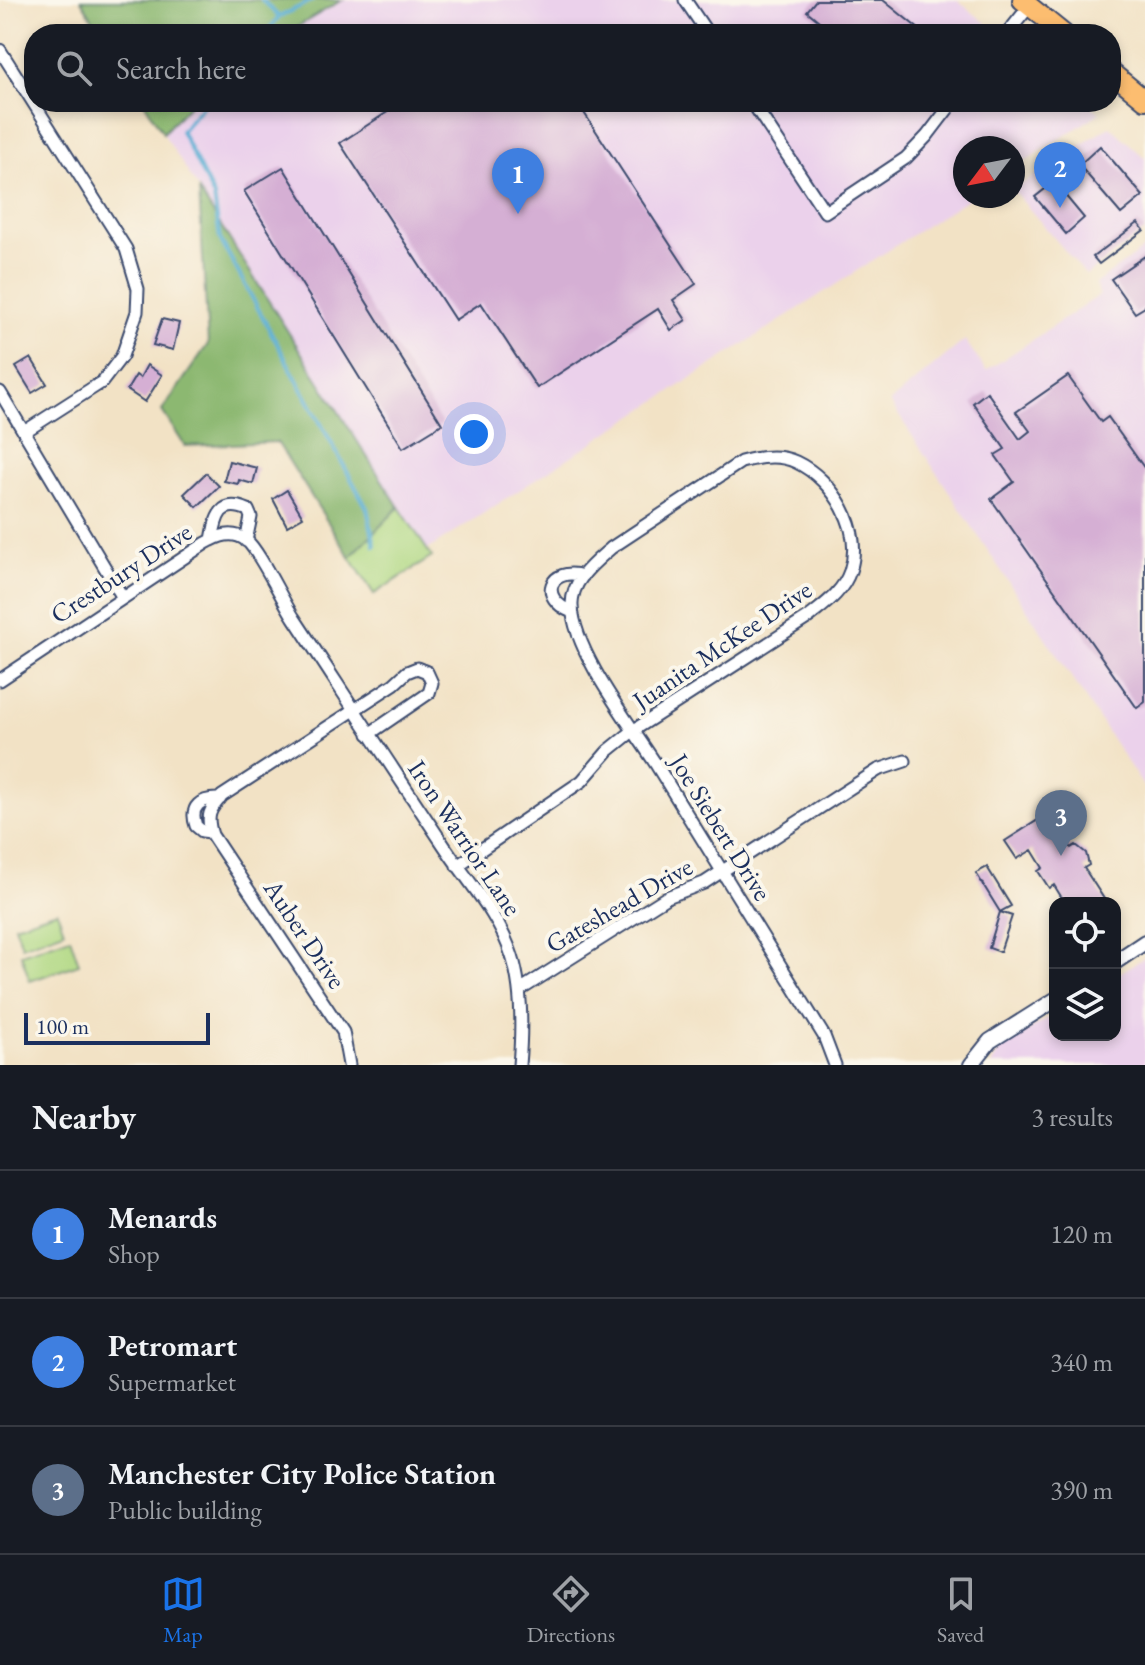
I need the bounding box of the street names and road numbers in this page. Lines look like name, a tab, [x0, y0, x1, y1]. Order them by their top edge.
street label: Crestbury Drive	[44, 515, 198, 631]
street label: Juanita McKee Drive	[624, 573, 818, 719]
street label: Joe Siebert Drive	[661, 746, 780, 907]
street label: Iron Warrior Lane	[400, 754, 530, 922]
street label: Gateshead Drive	[540, 849, 698, 961]
street label: Auber Drive	[255, 872, 354, 995]

